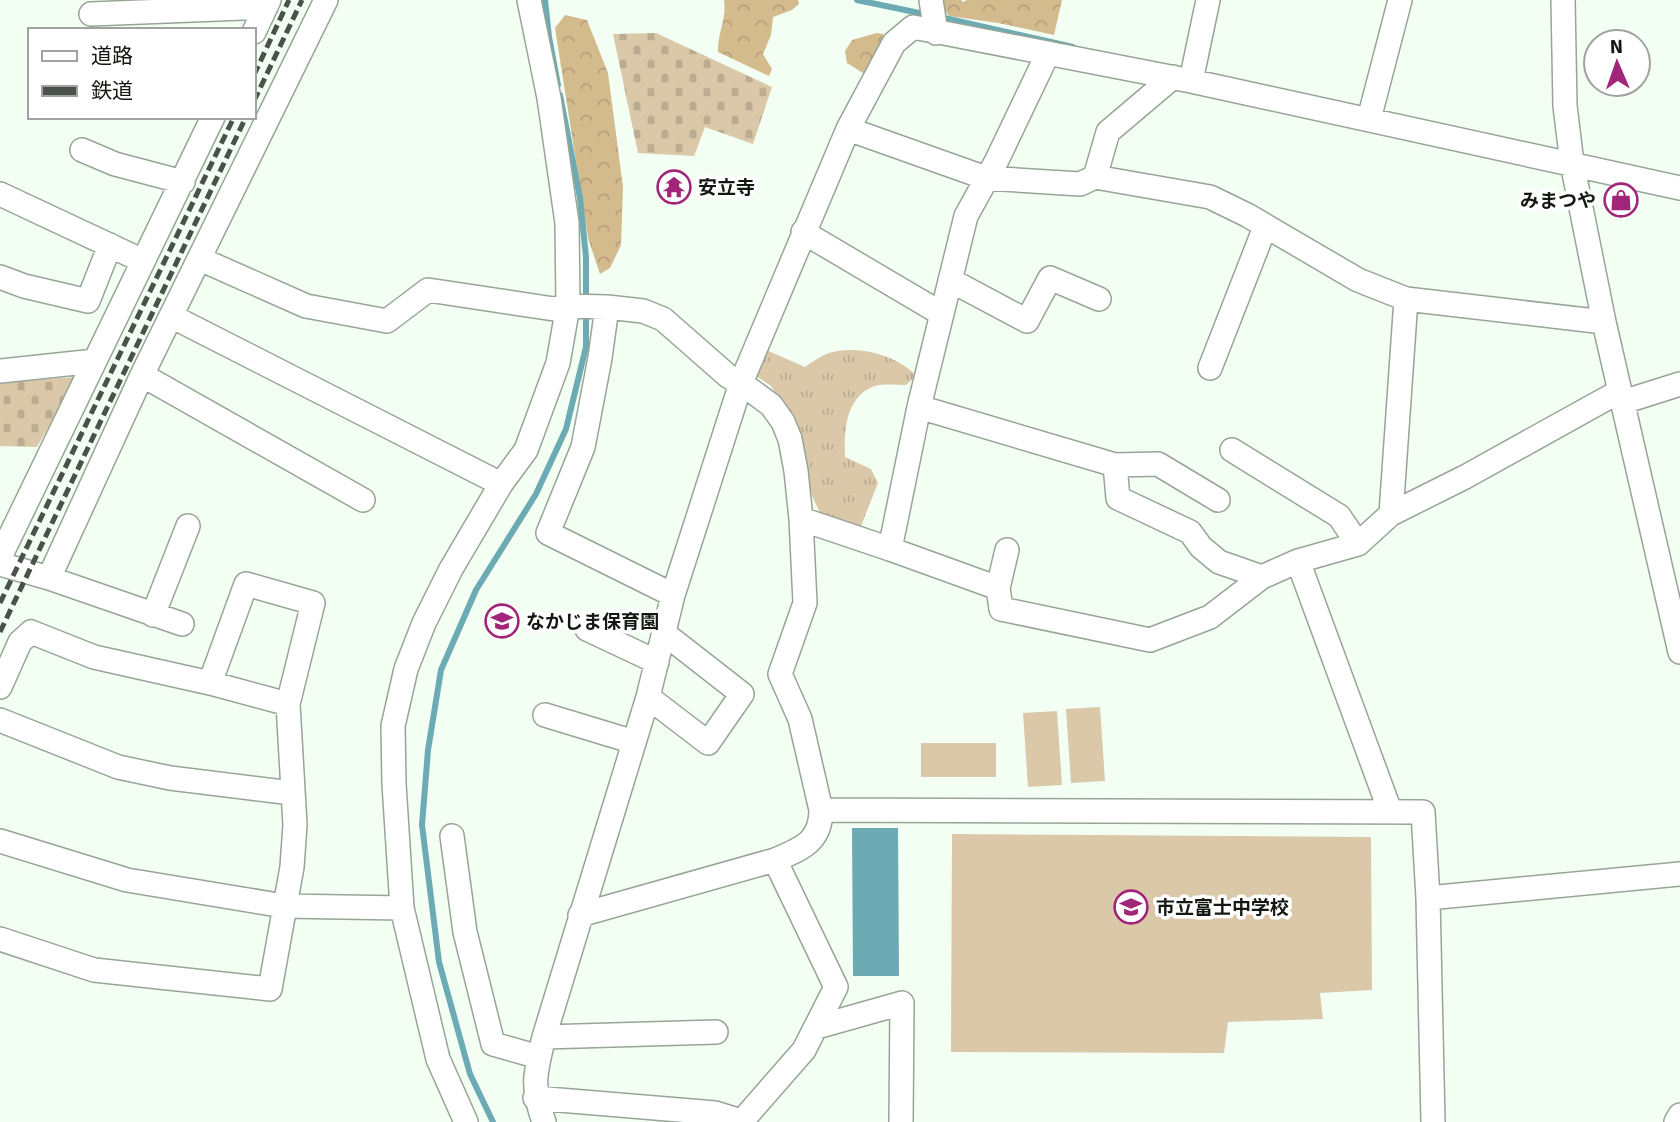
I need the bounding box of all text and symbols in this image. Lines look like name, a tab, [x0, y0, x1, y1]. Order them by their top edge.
legend	[28, 28, 256, 119]
north arrow	[1582, 28, 1652, 98]
text: N	[1609, 35, 1623, 59]
text: 道路	[91, 43, 133, 69]
text: 鉄道	[91, 78, 133, 104]
temple icon: 安立寺	[655, 168, 693, 206]
place label: 安立寺	[698, 176, 755, 200]
shop icon: みまつや	[1602, 181, 1640, 219]
place label: みまつや	[1520, 189, 1596, 213]
school or university icon: なかじま保育園	[483, 602, 521, 640]
place label: なかじま保育園	[526, 610, 659, 634]
school or university icon: 市立富士中学校	[1112, 888, 1150, 926]
place label: 市立富士中学校	[1156, 896, 1289, 920]

